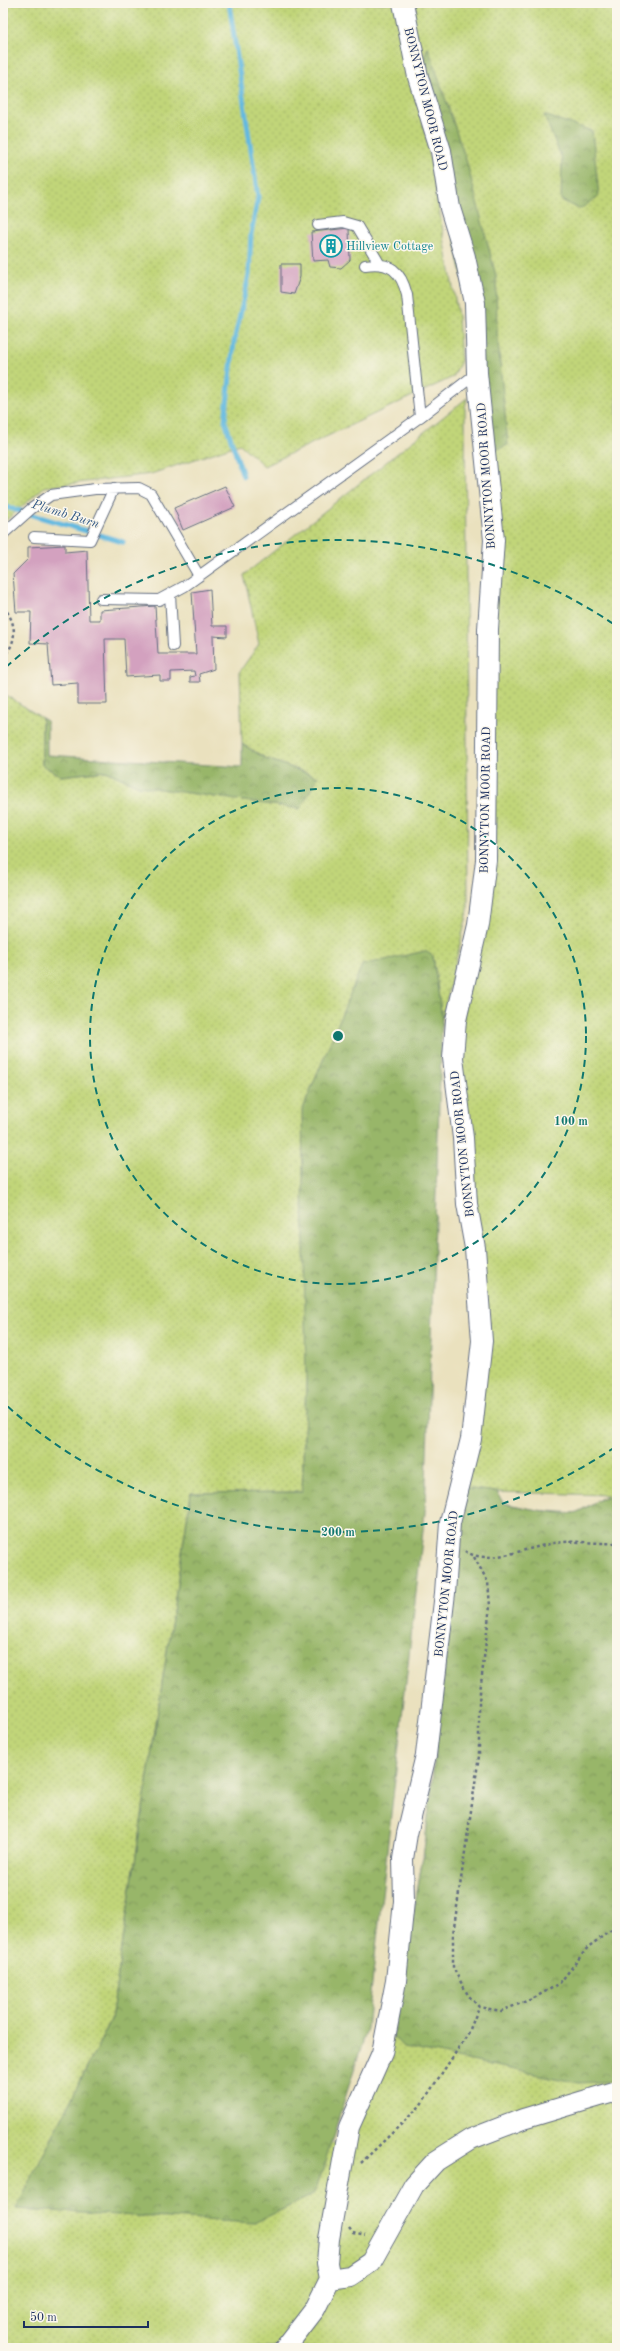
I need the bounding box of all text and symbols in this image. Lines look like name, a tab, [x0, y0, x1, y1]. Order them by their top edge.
street label: BONNYTON MOOR ROAD	[401, 26, 449, 172]
building icon: Hillview Cottage	[318, 233, 344, 259]
place label: Hillview Cottage	[346, 241, 434, 253]
street label: BONNYTON MOOR ROAD	[476, 402, 498, 550]
water label: Plumb Burn	[29, 498, 101, 531]
street label: BONNYTON MOOR ROAD	[479, 726, 493, 874]
centre of rings	[331, 1029, 345, 1043]
street label: BONNYTON MOOR ROAD	[449, 1070, 477, 1218]
text: 100 m	[554, 1116, 588, 1128]
street label: BONNYTON MOOR ROAD	[433, 1510, 461, 1658]
text: 200 m	[321, 1527, 355, 1539]
scale bar	[24, 2303, 148, 2329]
text: 50 m	[30, 2311, 57, 2324]

